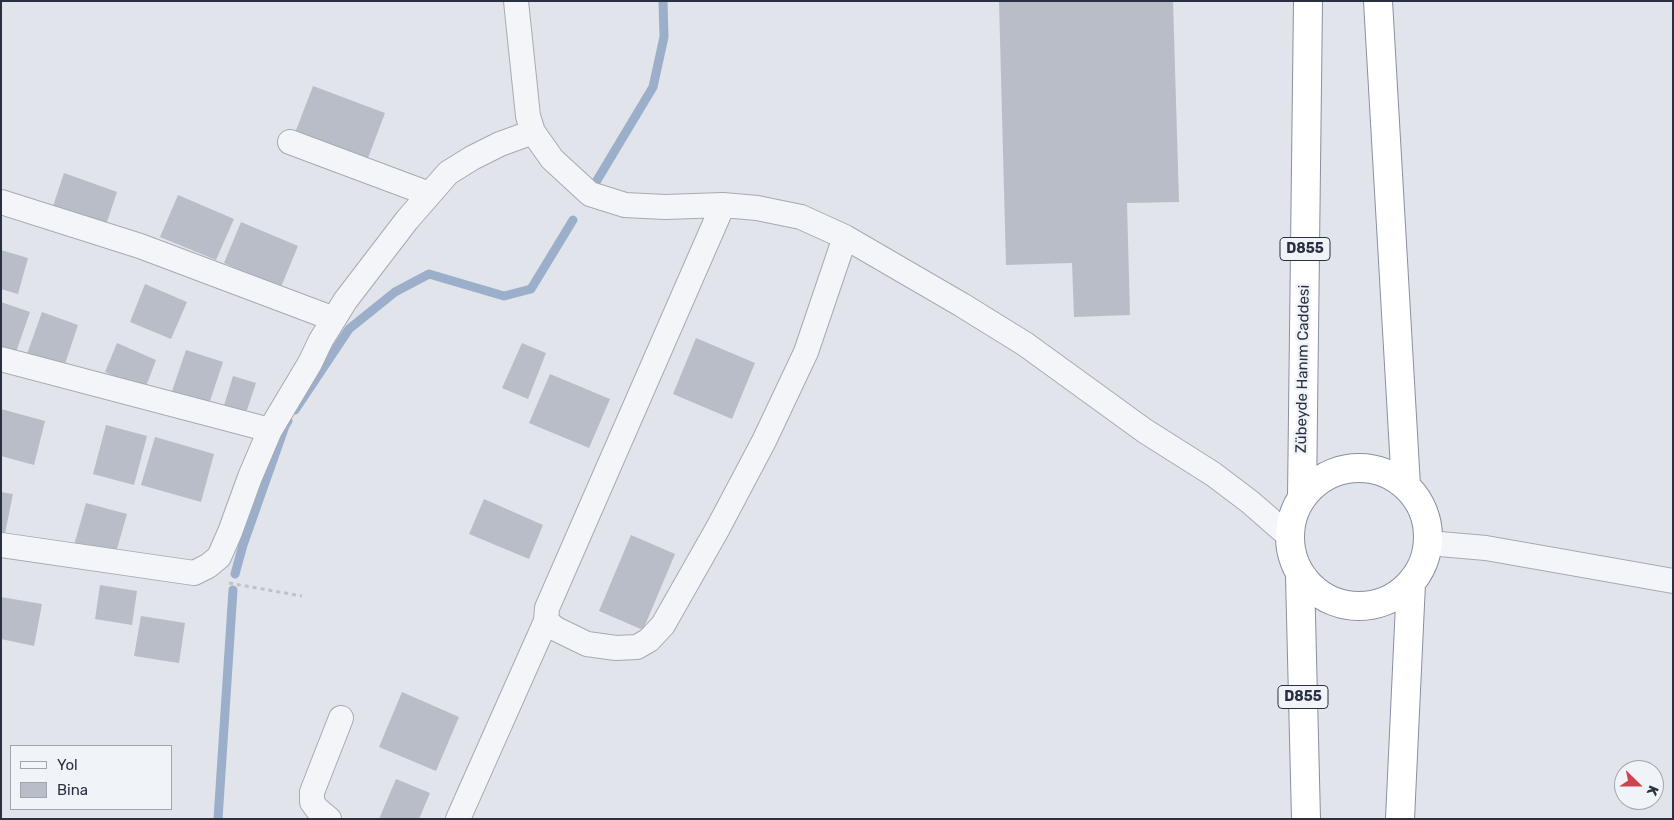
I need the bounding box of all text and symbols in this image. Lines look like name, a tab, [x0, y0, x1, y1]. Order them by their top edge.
road number: D855	[1280, 238, 1330, 260]
street label: Zübeyde Hanım Caddesi	[1293, 285, 1313, 453]
road number: D855	[1278, 686, 1328, 709]
legend	[10, 745, 172, 810]
text: Yol	[57, 756, 78, 774]
north arrow	[1614, 760, 1664, 810]
text: Bina	[57, 781, 88, 799]
text: K	[1643, 783, 1662, 798]

